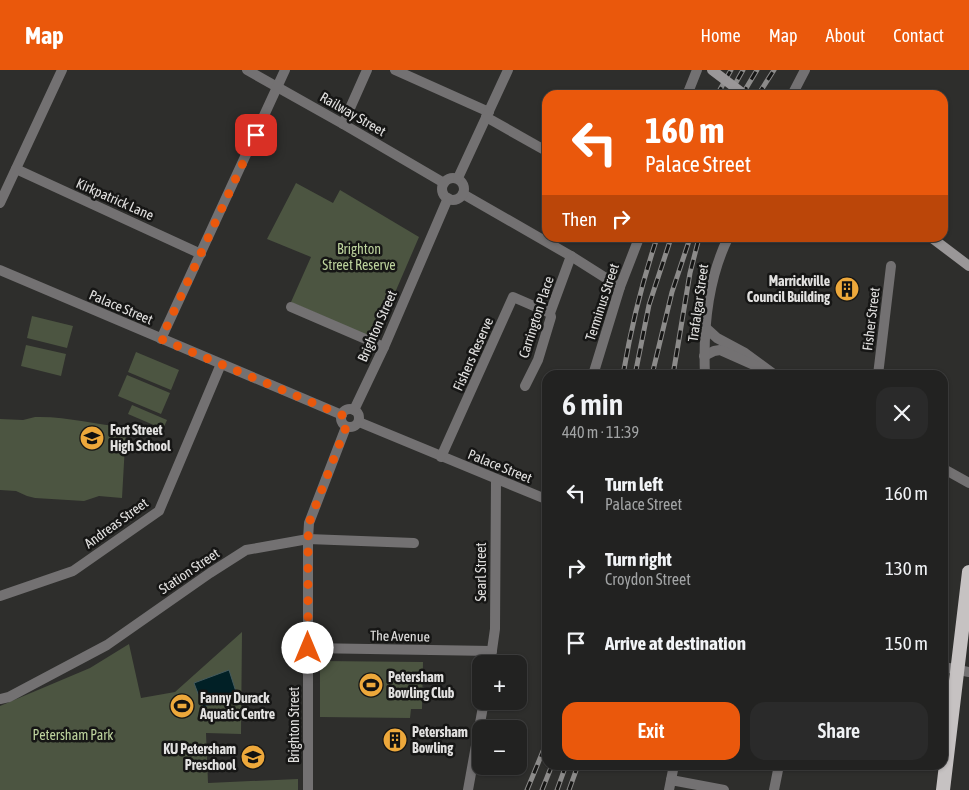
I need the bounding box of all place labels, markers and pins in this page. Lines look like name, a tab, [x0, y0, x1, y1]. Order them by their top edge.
pin	[235, 114, 277, 156]
place label: Marrickville Council Building	[747, 273, 831, 305]
building icon: Marrickville Council Building	[834, 276, 860, 302]
place label: Fort Street High School	[110, 422, 171, 454]
school or university icon: Fort Street High School	[79, 425, 105, 451]
place label: Petersham Bowling Club	[388, 669, 455, 701]
sports icon: Petersham Bowling Club	[358, 672, 384, 698]
place label: Fanny Durack Aquatic Centre	[199, 690, 275, 722]
sports icon: Fanny Durack Aquatic Centre	[169, 693, 195, 719]
place label: Petersham Bowling	[412, 724, 468, 756]
building icon: Petersham Bowling	[382, 727, 408, 753]
place label: KU Petersham Preschool	[163, 741, 236, 773]
school or university icon: KU Petersham Preschool	[240, 744, 266, 770]

